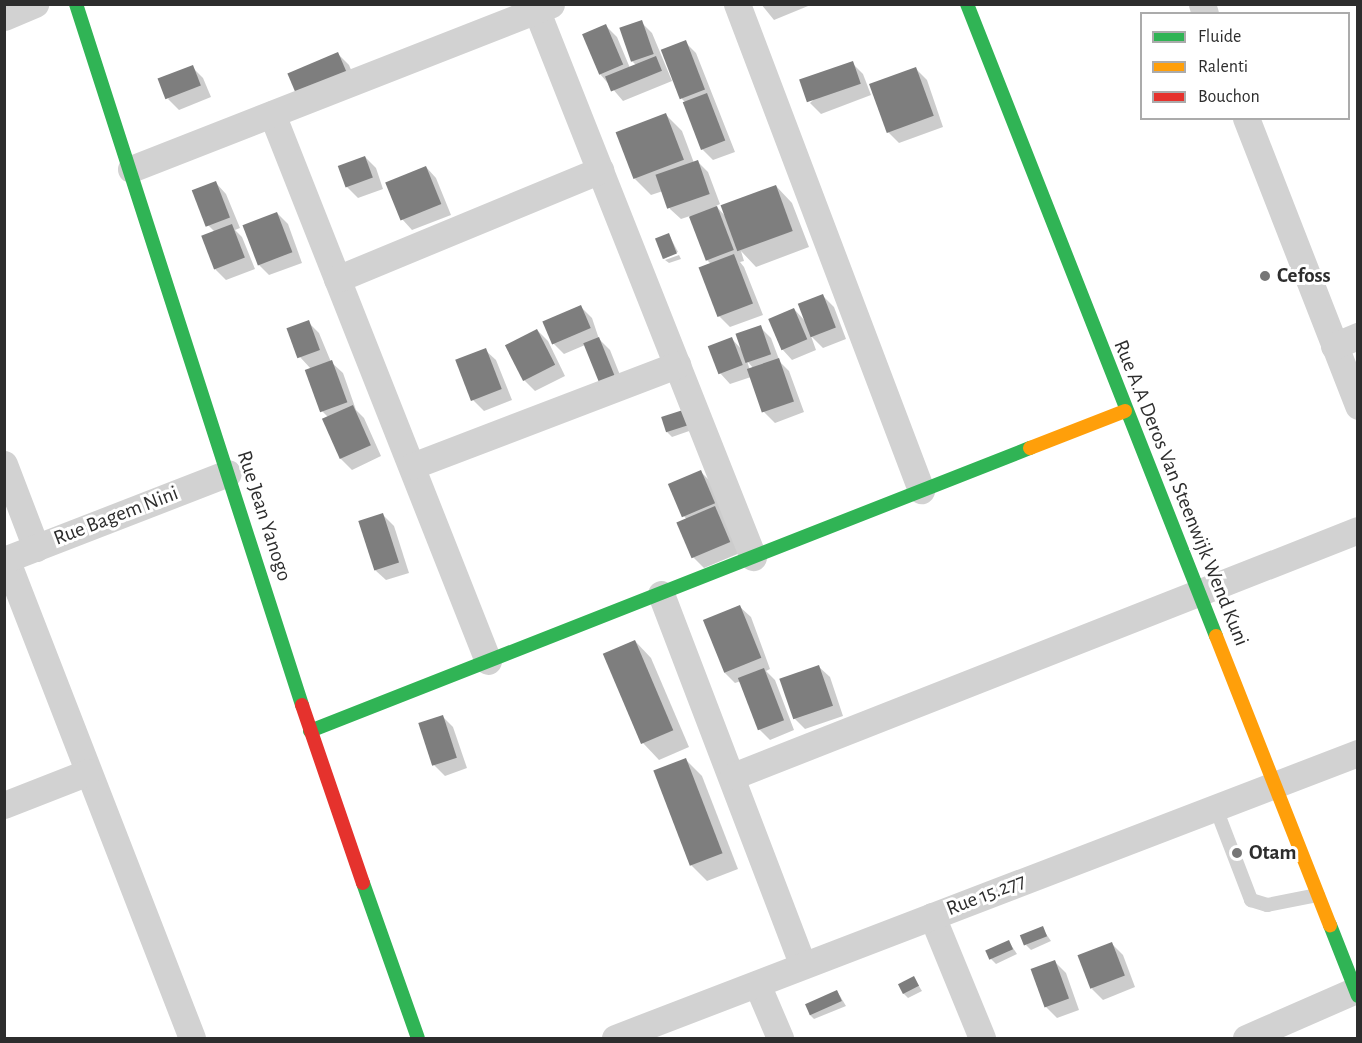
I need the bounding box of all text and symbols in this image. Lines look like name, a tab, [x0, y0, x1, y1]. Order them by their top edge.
legend	[1140, 12, 1350, 120]
text: Fluide	[1198, 28, 1241, 46]
text: Ralenti	[1198, 58, 1248, 76]
text: Bouchon	[1198, 88, 1260, 106]
place label: Cefoss	[1277, 263, 1331, 289]
marker: Cefoss	[1258, 269, 1272, 283]
street label: Rue A.A Deros Van Steenwijk Wend Kuni	[1108, 336, 1254, 650]
street label: Rue Jean Yanogo	[231, 448, 297, 584]
street label: Rue Bagem Nini	[50, 481, 182, 551]
place label: Otam	[1249, 840, 1297, 866]
marker: Otam	[1230, 846, 1244, 860]
street label: Rue 15.277	[943, 868, 1029, 922]

